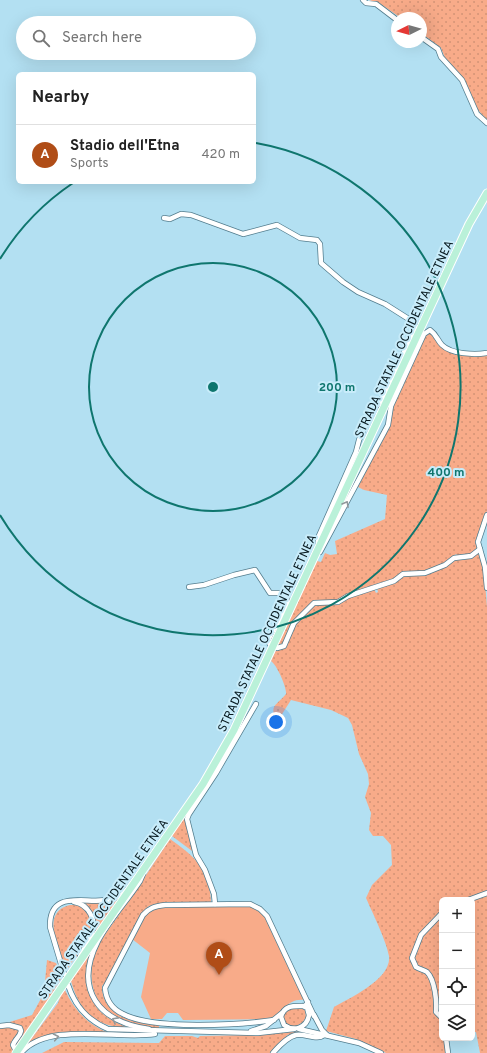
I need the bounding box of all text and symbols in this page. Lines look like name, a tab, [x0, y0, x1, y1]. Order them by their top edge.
north arrow	[391, 12, 427, 48]
search box	[16, 16, 256, 60]
icon: search	[30, 27, 52, 49]
text: Search here	[62, 29, 142, 48]
text: Nearby	[32, 87, 89, 109]
text: Stadio dell'Etna	[70, 137, 180, 156]
text: A	[40, 147, 50, 163]
text: 420 m	[202, 147, 240, 163]
text: Sports	[70, 156, 109, 172]
street label: STRADA STATALE OCCIDENTALE ETNEA	[352, 238, 458, 441]
centre of rings	[206, 380, 220, 394]
text: 200 m	[319, 380, 355, 396]
text: 400 m	[427, 465, 465, 481]
one-way arrow	[342, 501, 349, 508]
street label: STRADA STATALE OCCIDENTALE ETNEA	[215, 532, 321, 735]
your location	[266, 712, 286, 732]
street label: STRADA STATALE OCCIDENTALE ETNEA	[35, 816, 172, 1003]
map controls	[439, 897, 475, 1041]
button: +	[439, 897, 475, 933]
button: −	[439, 933, 475, 969]
pin: A	[206, 942, 232, 975]
button: locate	[439, 969, 475, 1005]
button: layers	[439, 1005, 475, 1041]
one-way arrow	[112, 1017, 119, 1024]
one-way arrow	[53, 1033, 59, 1041]

